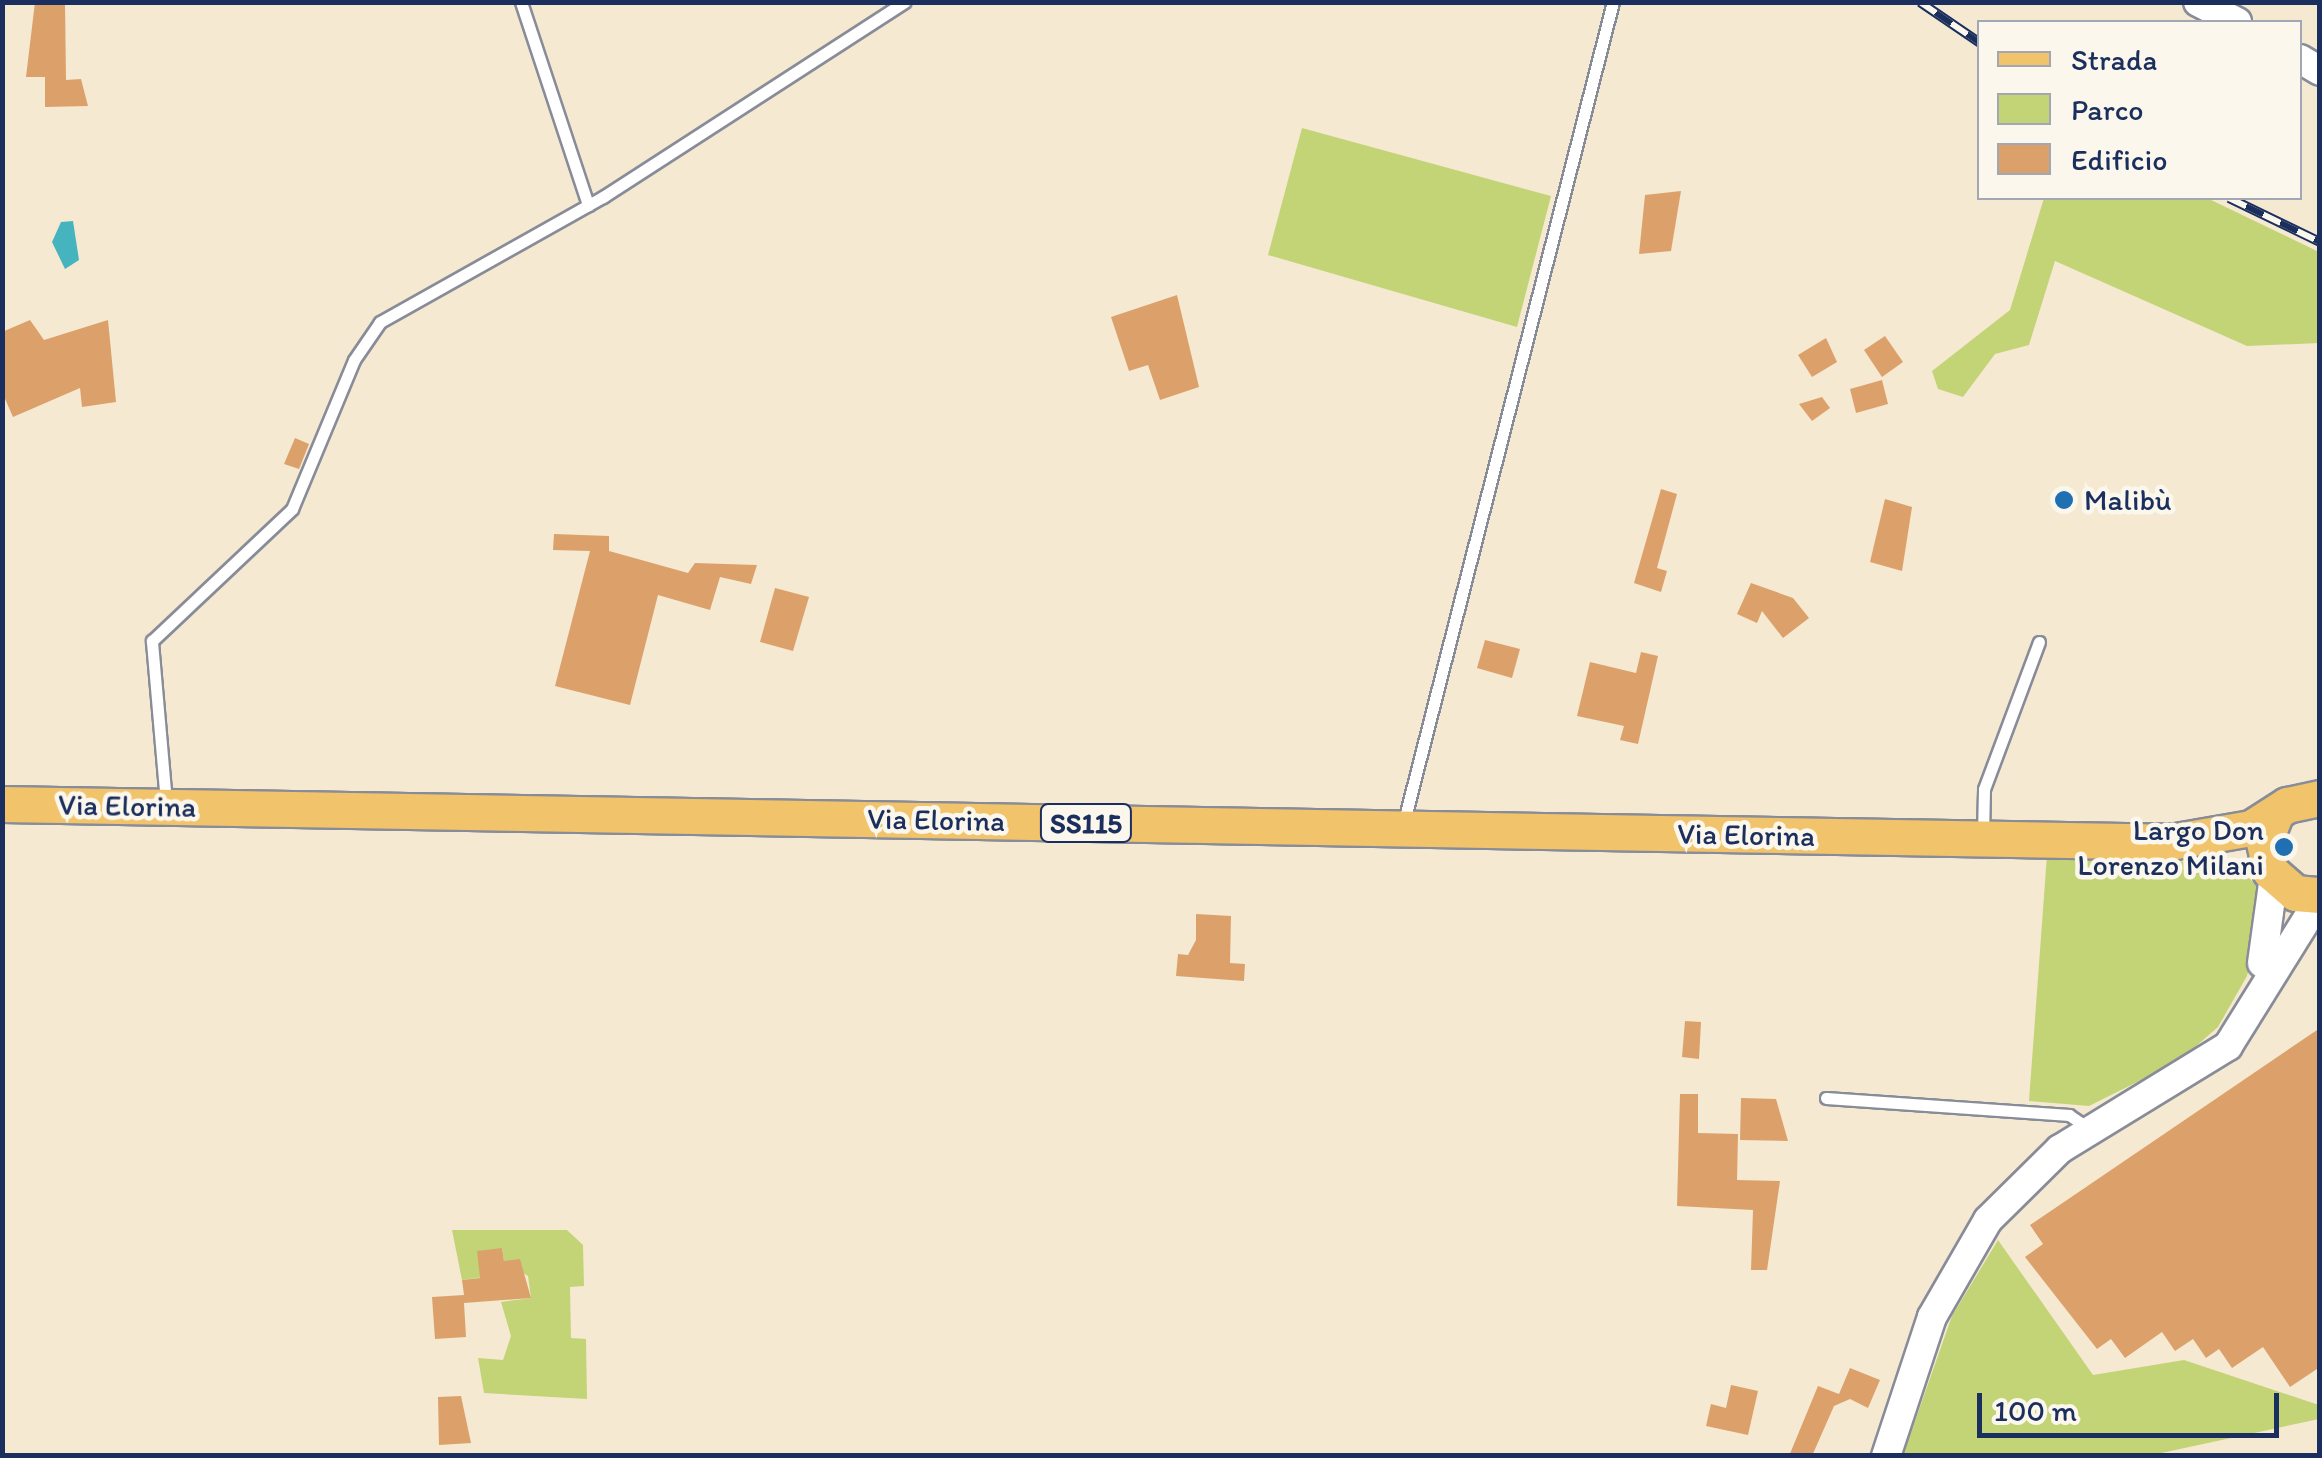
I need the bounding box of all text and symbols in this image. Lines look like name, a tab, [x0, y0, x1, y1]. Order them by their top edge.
legend	[1977, 20, 2302, 200]
text: Strada	[2071, 41, 2157, 78]
text: Parco	[2071, 91, 2144, 128]
text: Edificio	[2071, 141, 2167, 178]
place label: Malibù	[2084, 482, 2172, 518]
marker: Malibù	[2053, 489, 2075, 511]
street label: Via Elorina	[57, 787, 197, 825]
road number: SS115	[1038, 800, 1134, 846]
street label: Via Elorina	[866, 801, 1006, 839]
place label: Largo Don Lorenzo Milani	[2077, 812, 2264, 882]
street label: Via Elorina	[1676, 816, 1816, 854]
marker: Largo Don Lorenzo Milani	[2273, 836, 2295, 858]
scale bar	[1982, 1373, 2284, 1435]
text: 100 m	[1994, 1392, 2077, 1429]

